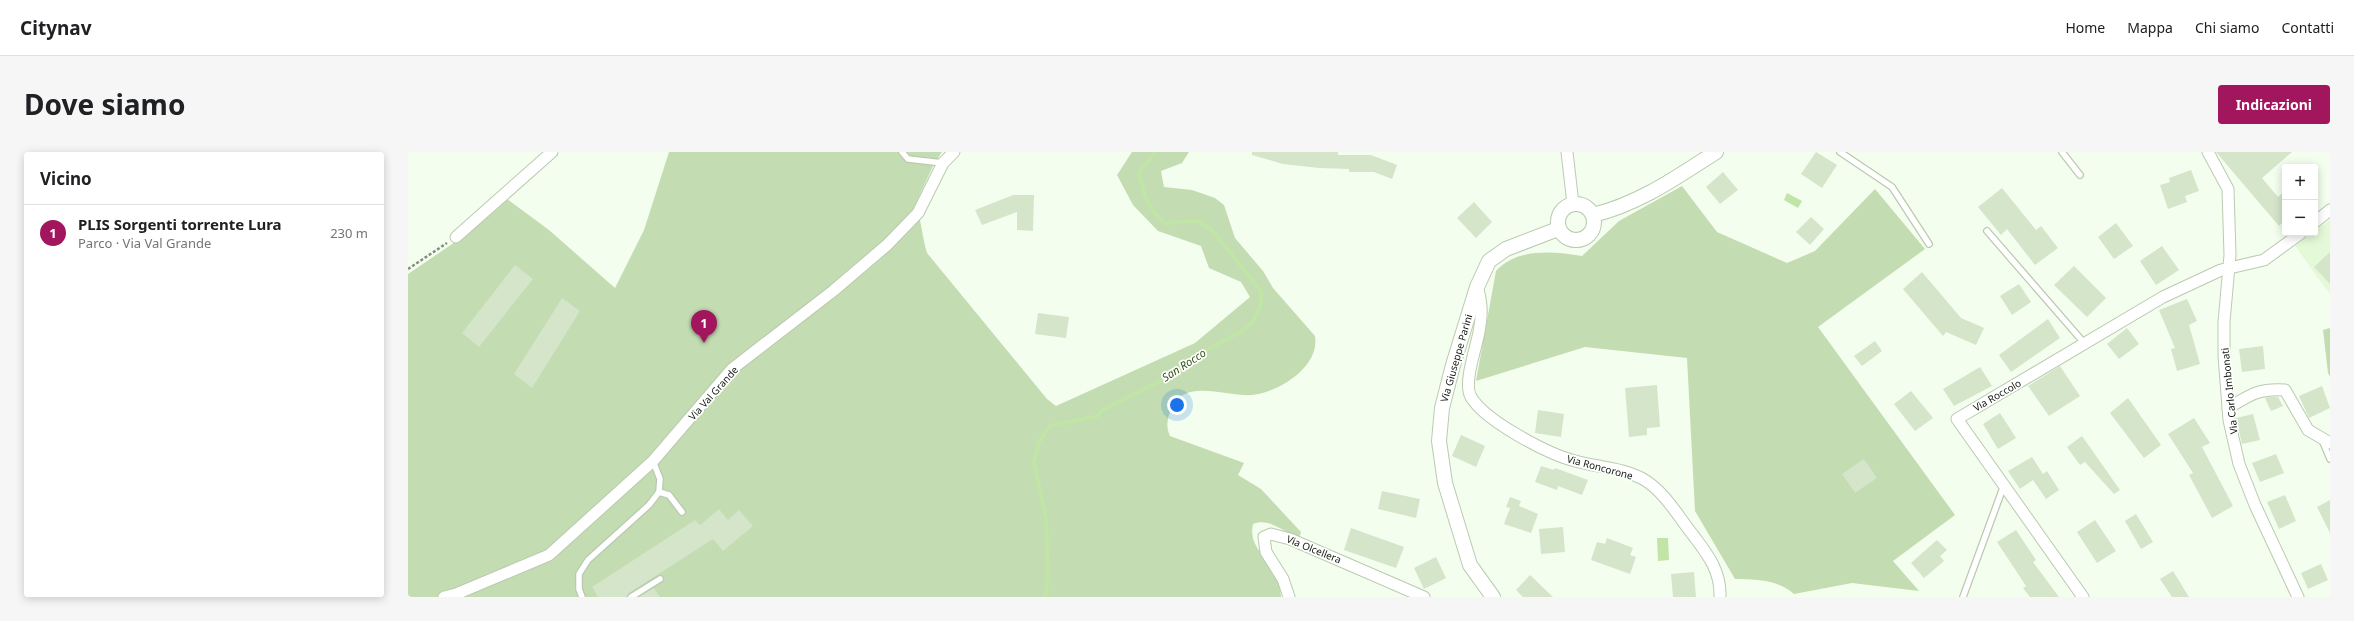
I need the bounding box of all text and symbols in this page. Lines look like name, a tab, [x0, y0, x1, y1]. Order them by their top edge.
text: Citynav	[20, 15, 92, 41]
text: Home	[2065, 18, 2105, 37]
text: Mappa	[2127, 18, 2173, 37]
text: Chi siamo	[2195, 18, 2259, 37]
text: Contatti	[2281, 18, 2334, 37]
text: Dove siamo	[24, 85, 185, 123]
button: Indicazioni	[2218, 85, 2330, 124]
map controls	[2282, 164, 2318, 236]
button: +	[2282, 164, 2318, 200]
text: Vicino	[40, 167, 92, 190]
button: −	[2282, 200, 2318, 236]
text: PLIS Sorgenti torrente Lura	[78, 214, 282, 234]
text: 1	[49, 224, 57, 242]
text: 230 m	[330, 224, 368, 242]
text: Parco · Via Val Grande	[78, 234, 211, 252]
pin: 1	[691, 310, 717, 343]
street label: Via Giuseppe Parini	[1437, 312, 1475, 404]
water label: San Rocco	[1159, 345, 1209, 384]
street label: Via Carlo Imbonati	[2217, 347, 2241, 435]
street label: Via Val Grande	[685, 363, 741, 423]
street label: Via Roccolo	[1970, 376, 2024, 414]
your location	[1167, 395, 1187, 415]
street label: Via Roncorone	[1565, 451, 1635, 483]
street label: Via Olcellera	[1285, 532, 1343, 566]

